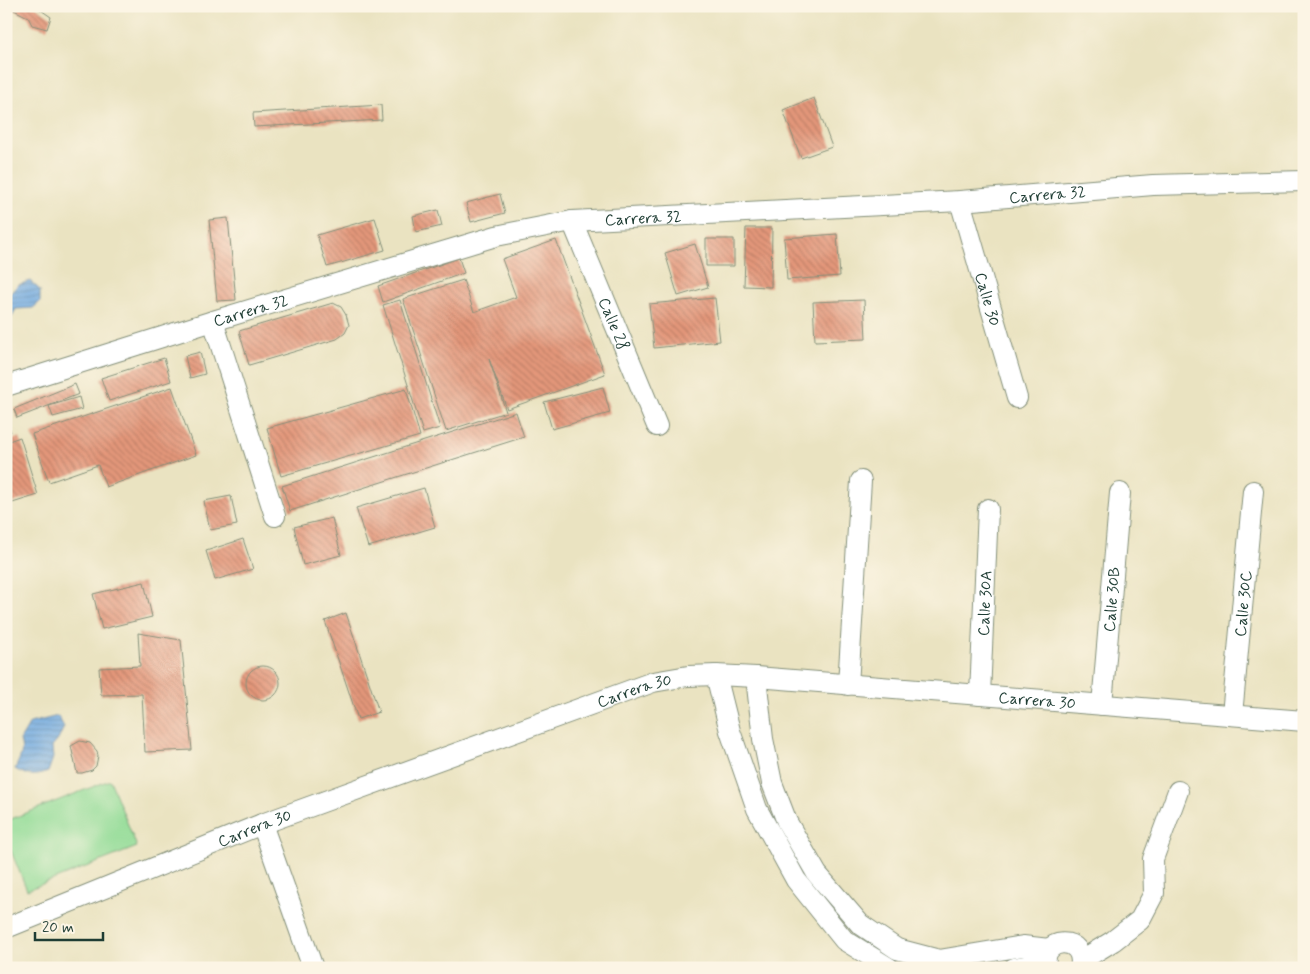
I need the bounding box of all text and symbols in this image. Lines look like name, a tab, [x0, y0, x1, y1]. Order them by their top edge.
street label: Carrera 32	[1008, 182, 1087, 209]
street label: Carrera 32	[604, 206, 682, 231]
street label: Calle 30	[969, 270, 1005, 329]
street label: Carrera 32	[211, 290, 291, 332]
street label: Calle 28	[593, 295, 633, 354]
street label: Calle 30B	[1099, 566, 1126, 633]
street label: Calle 30A	[974, 570, 997, 636]
street label: Calle 30C	[1230, 570, 1258, 638]
street label: Carrera 30	[594, 670, 673, 713]
street label: Carrera 30	[998, 688, 1077, 715]
street label: Carrera 30	[215, 805, 295, 853]
scale bar	[35, 909, 102, 941]
text: 20 m	[42, 918, 74, 938]

